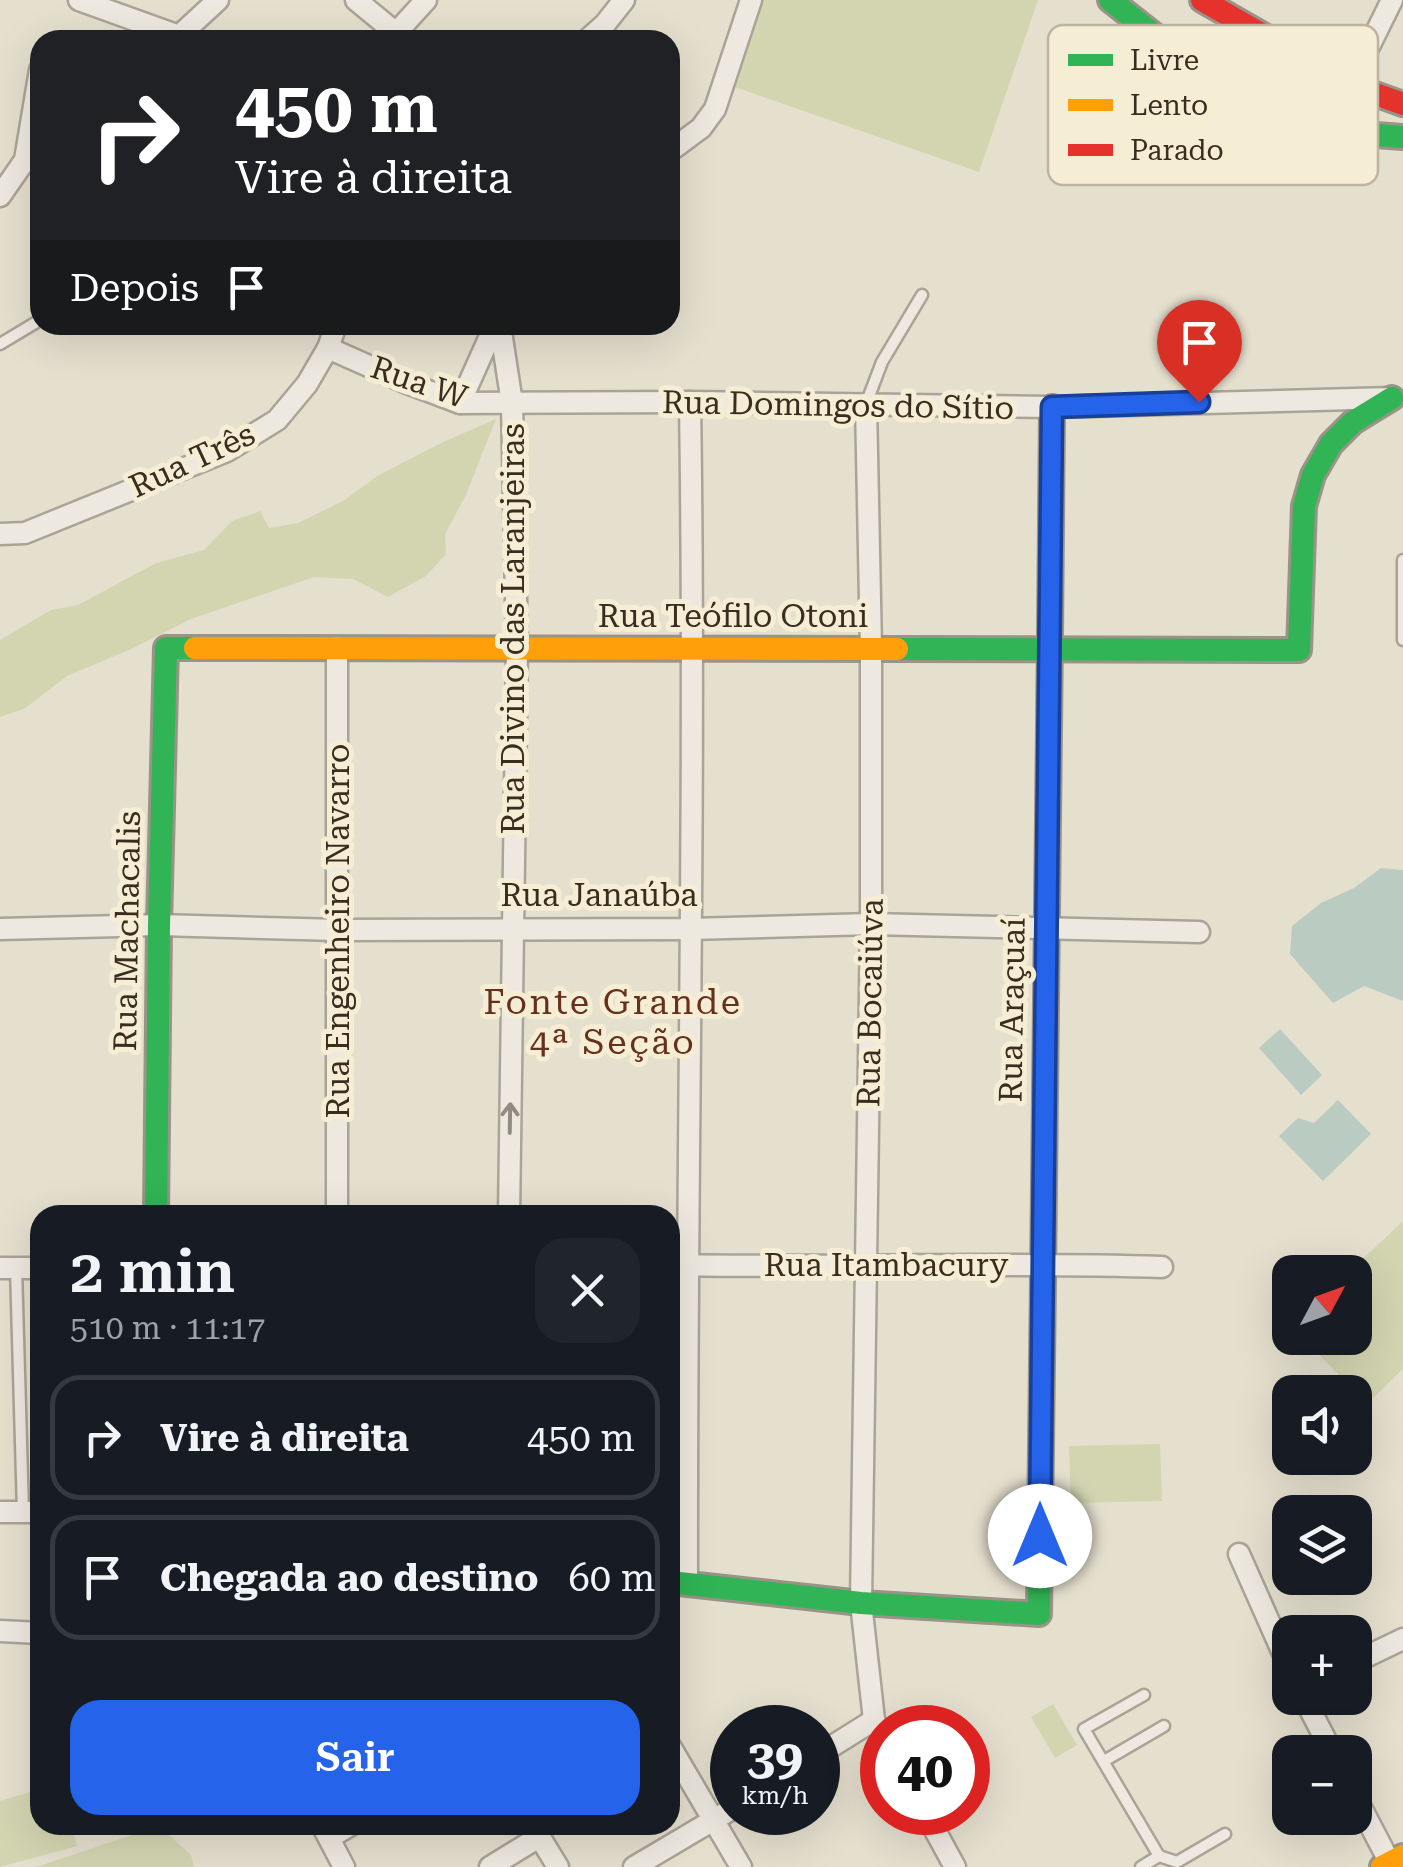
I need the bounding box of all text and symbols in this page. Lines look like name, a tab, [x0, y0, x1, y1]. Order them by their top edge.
legend	[1048, 25, 1378, 185]
text: Livre	[1130, 44, 1199, 77]
text: 450 m	[235, 67, 438, 149]
icon: right	[70, 70, 200, 200]
text: Lento	[1130, 89, 1208, 122]
text: Parado	[1130, 134, 1224, 167]
text: Vire à direita	[235, 151, 512, 204]
icon: arrive	[219, 260, 274, 315]
text: Depois	[70, 266, 199, 310]
pin	[1157, 300, 1242, 403]
icon: arrive	[1172, 315, 1227, 370]
street label: Rua W	[366, 348, 473, 416]
street label: Rua Domingos do Sítio	[662, 383, 1014, 427]
street label: Rua Três	[123, 415, 261, 505]
street label: Rua Divino das Laranjeiras	[494, 423, 532, 835]
street label: Rua Teófilo Otoni	[598, 597, 868, 635]
street label: Rua Engenheiro Navarro	[319, 744, 357, 1118]
street label: Rua Machacalis	[106, 810, 148, 1052]
street label: Rua Janaúba	[500, 876, 698, 914]
street label: Rua Bocaiúva	[849, 898, 891, 1108]
street label: Rua Araçuaí	[991, 917, 1033, 1103]
district label: Fonte Grande 4ª Seção	[484, 982, 742, 1063]
one-way arrow	[500, 1102, 520, 1134]
text: 2 min	[70, 1236, 235, 1307]
button: close	[535, 1238, 640, 1343]
street label: Rua Itambacury	[764, 1246, 1008, 1284]
north arrow	[1272, 1255, 1372, 1355]
map controls	[1272, 1255, 1372, 1835]
text: 510 m · 11:17	[70, 1309, 265, 1347]
button: sound	[1272, 1375, 1372, 1475]
icon: right	[75, 1410, 130, 1465]
text: Vire à direita	[160, 1416, 409, 1460]
text: 450 m	[527, 1416, 635, 1460]
position arrow	[988, 1484, 1092, 1588]
button: layers	[1272, 1495, 1372, 1595]
icon: arrive	[75, 1550, 130, 1605]
text: Chegada ao destino	[160, 1556, 538, 1600]
text: 60 m	[568, 1556, 655, 1600]
button: +	[1272, 1615, 1372, 1715]
button: Sair	[70, 1700, 640, 1815]
speed limit sign: 40	[860, 1705, 990, 1835]
text: 39	[747, 1729, 803, 1787]
button: −	[1272, 1735, 1372, 1835]
text: km/h	[742, 1781, 808, 1810]

